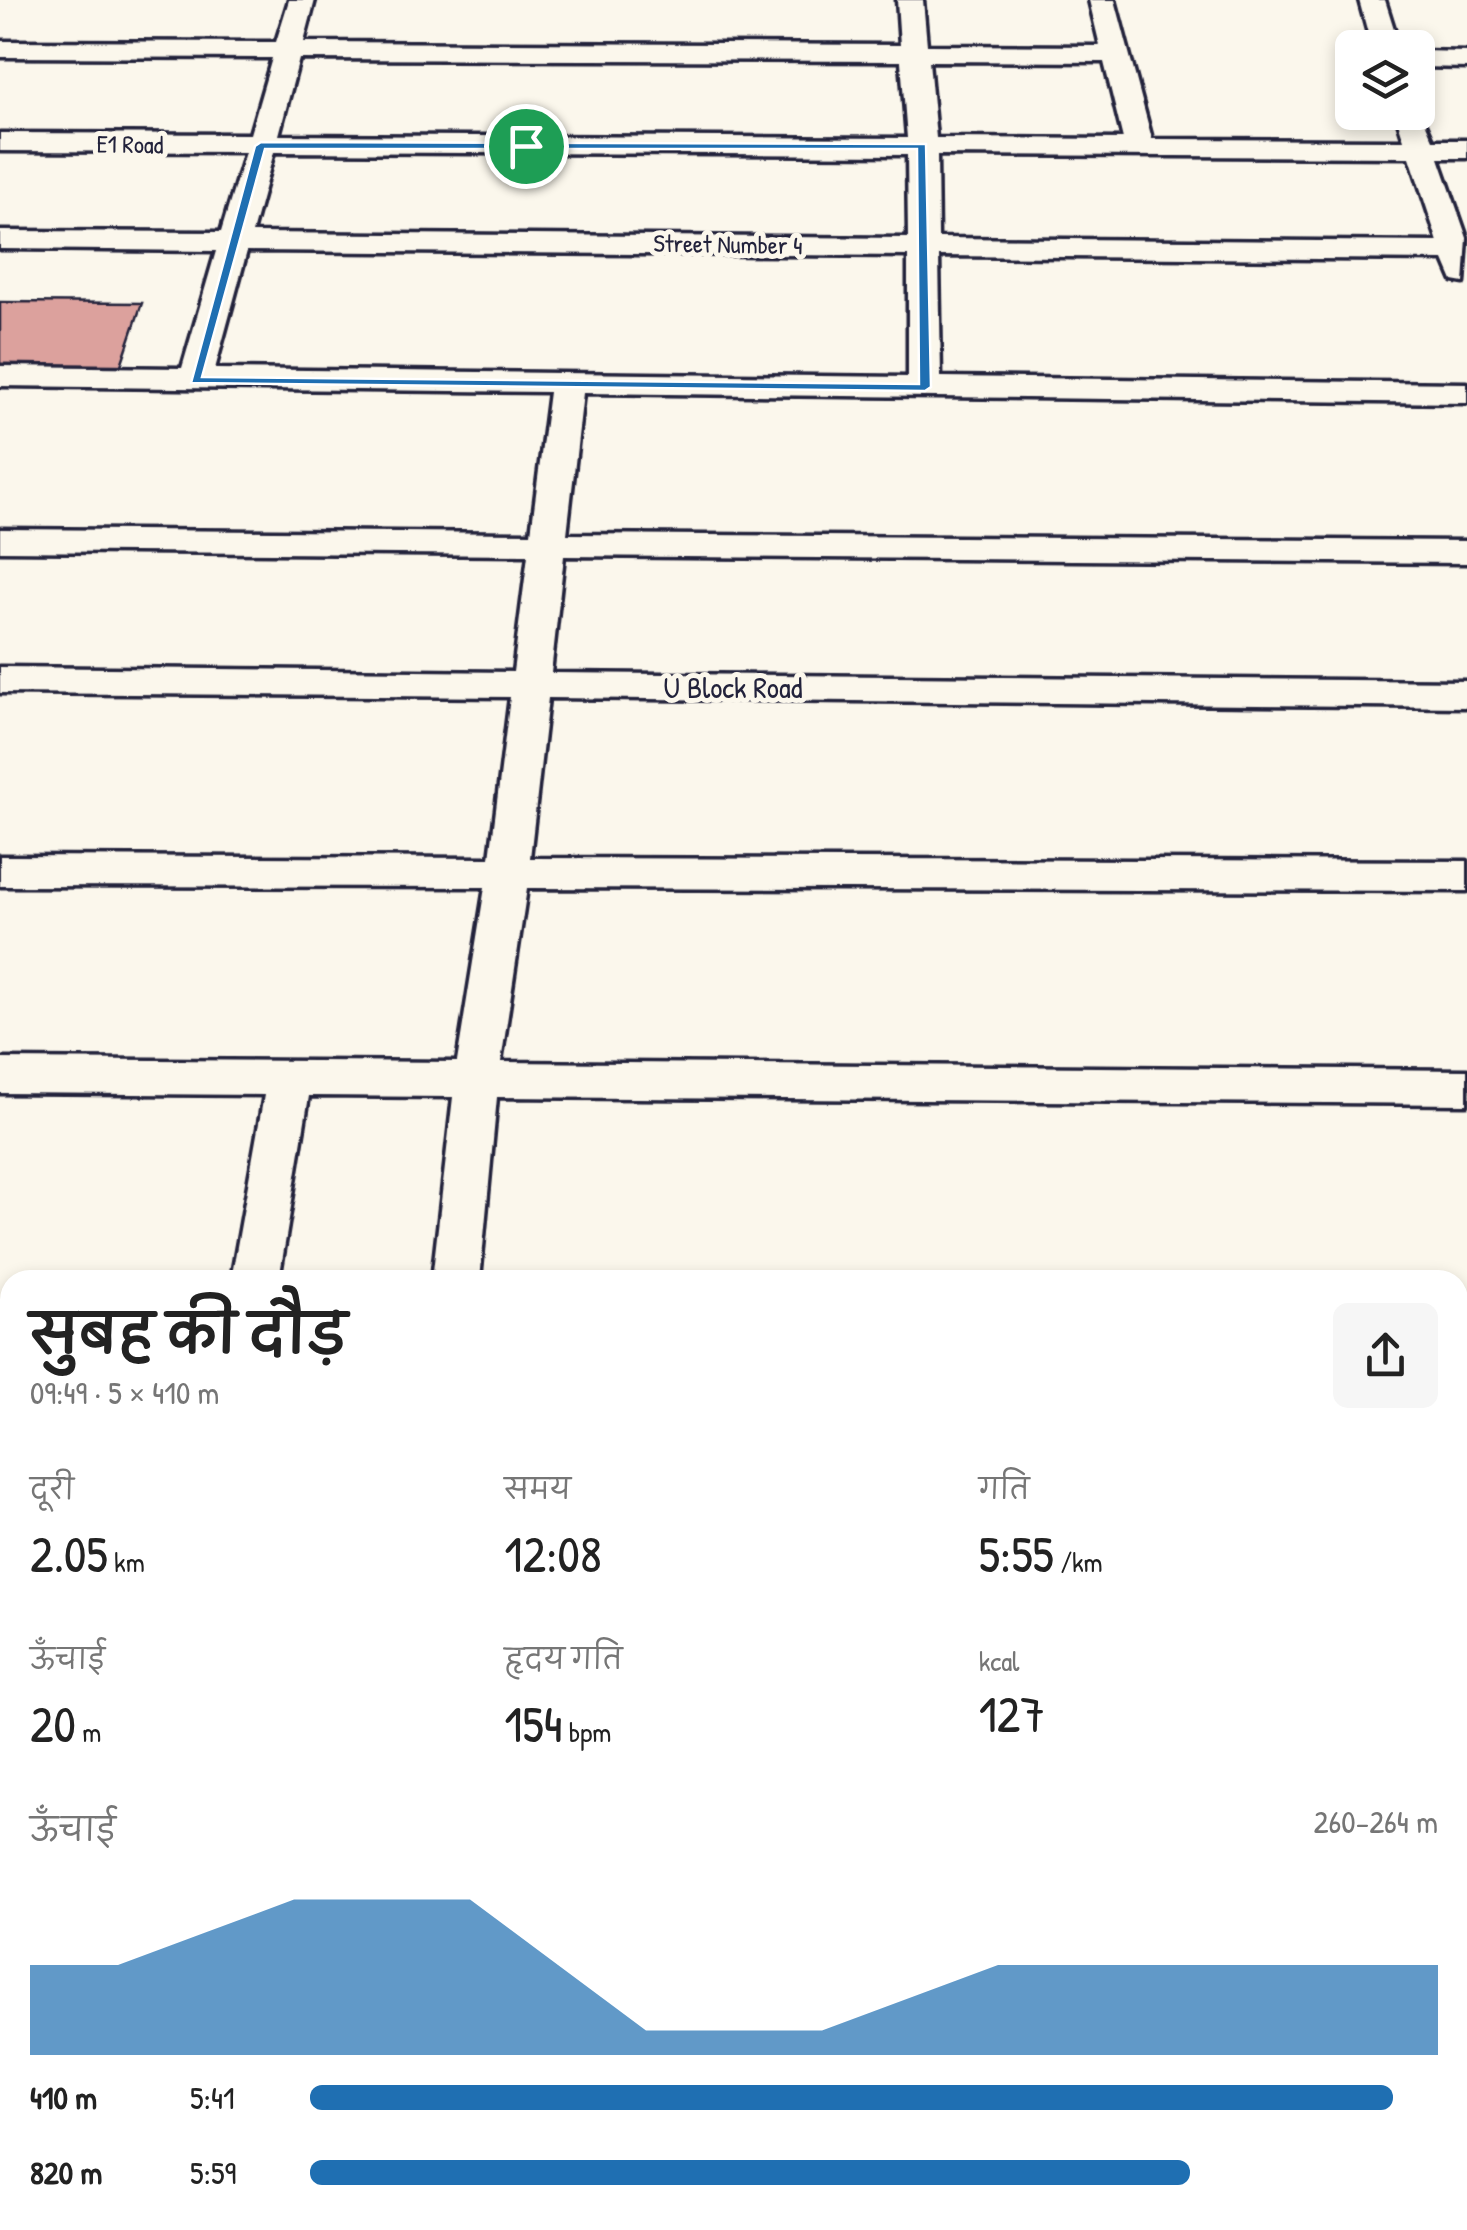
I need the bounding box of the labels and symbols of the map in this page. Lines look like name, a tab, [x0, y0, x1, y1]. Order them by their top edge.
pin	[484, 104, 569, 189]
street label: E1 Road	[96, 126, 164, 162]
street label: Street Number 4	[653, 226, 803, 262]
street label: U Block Road	[664, 667, 803, 707]

